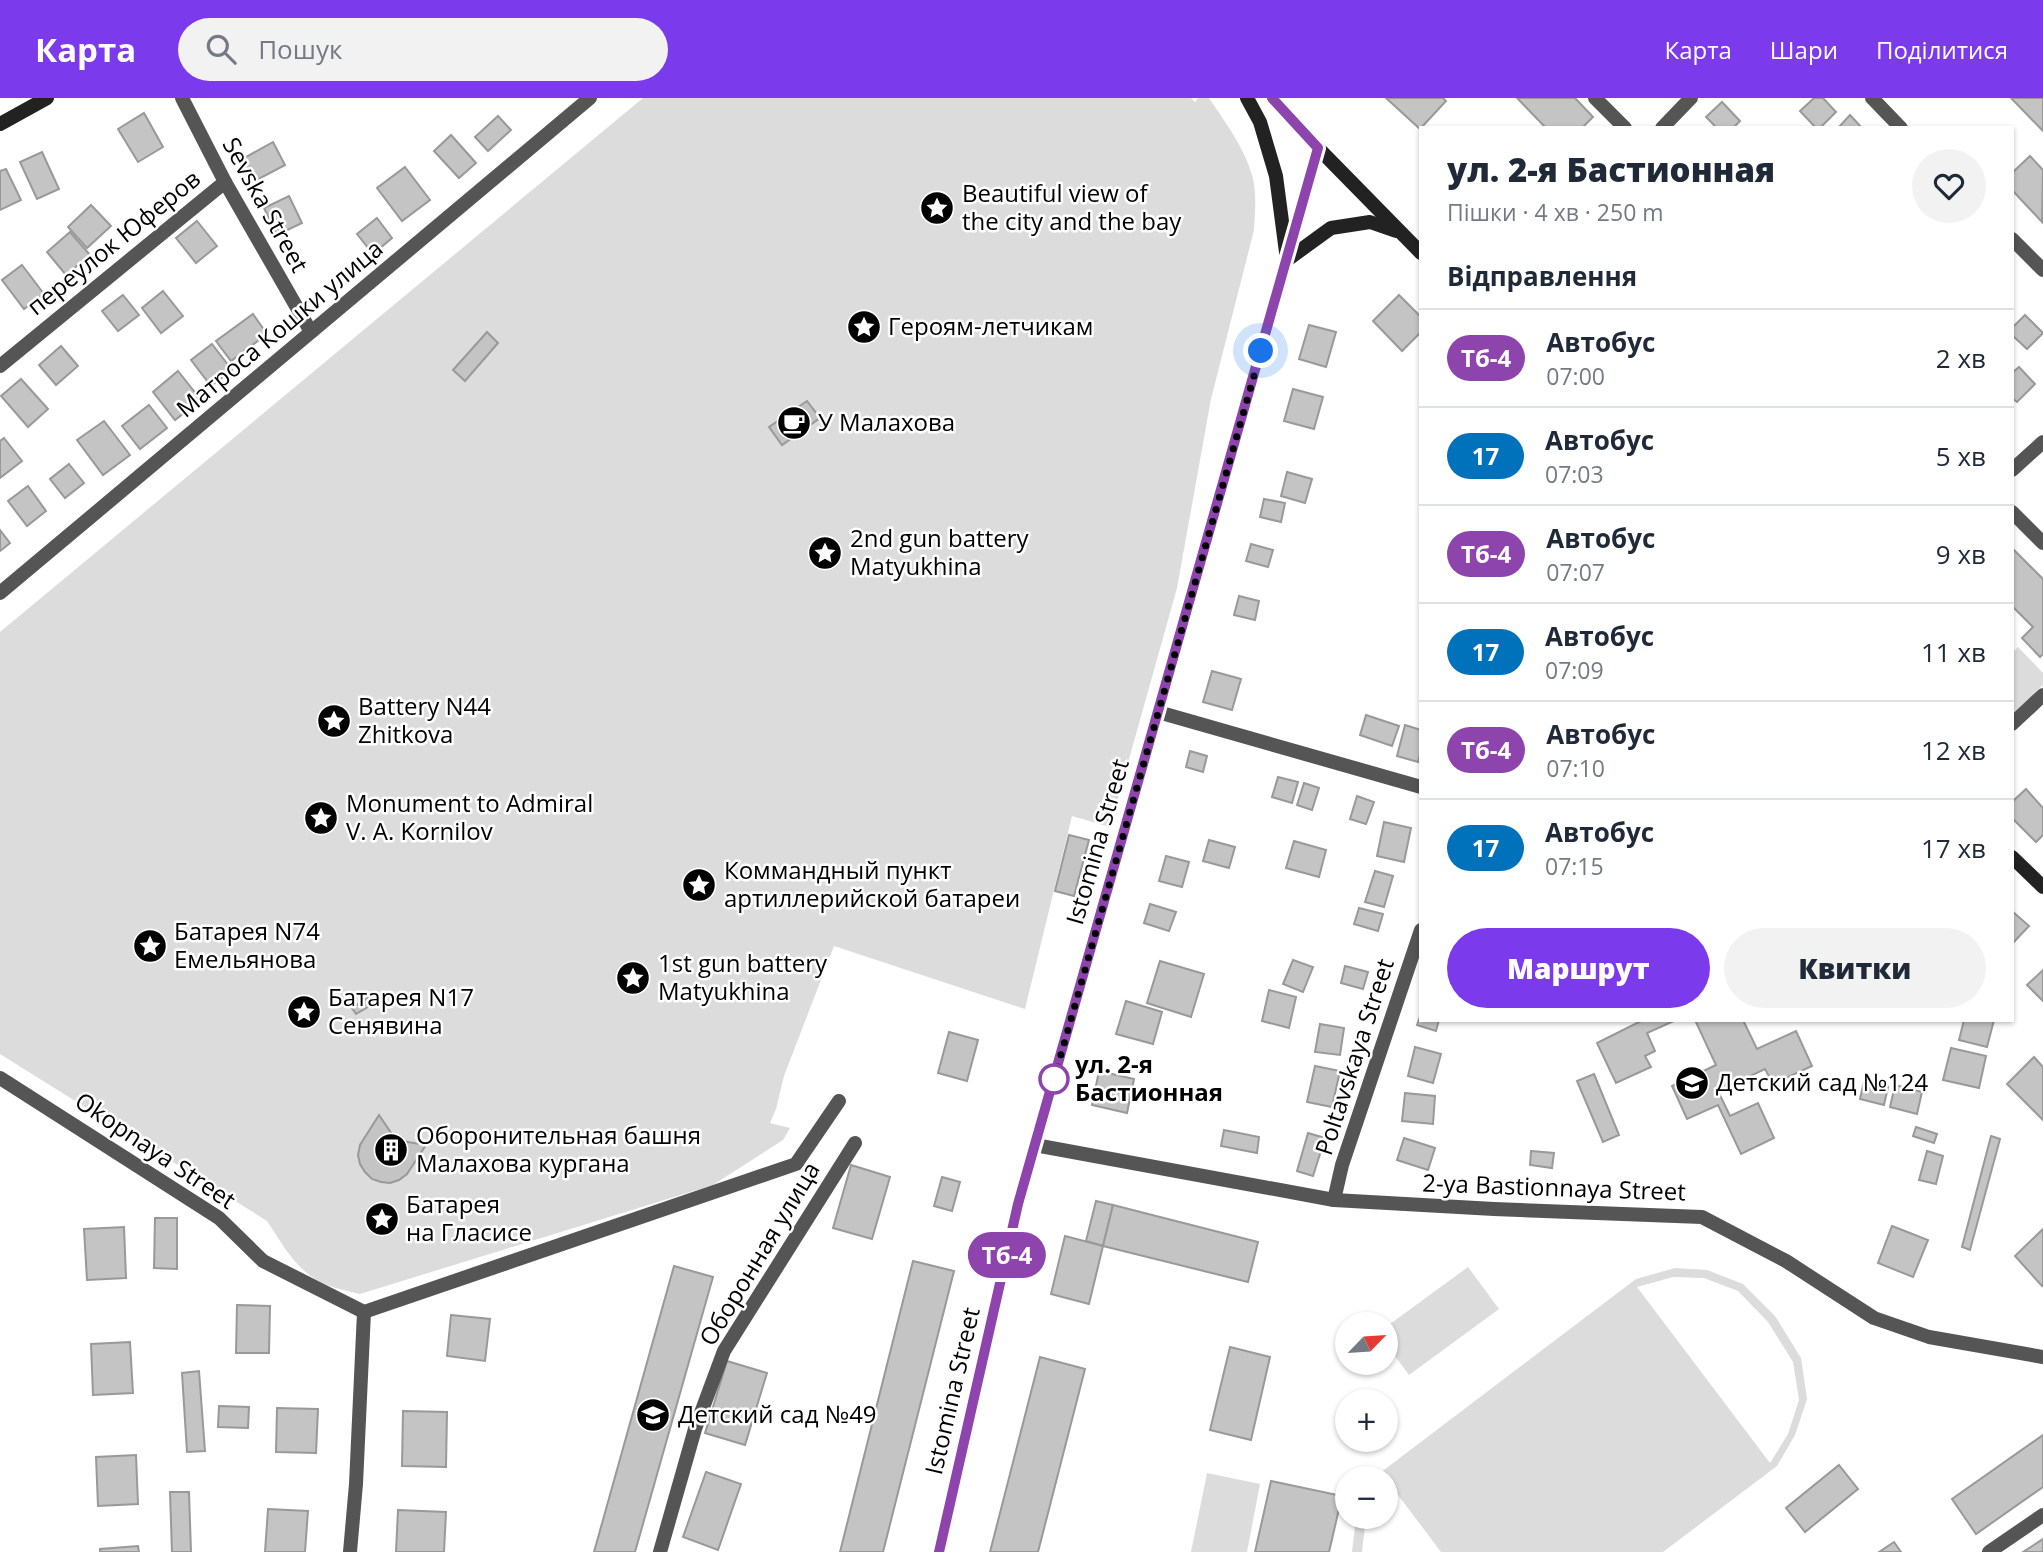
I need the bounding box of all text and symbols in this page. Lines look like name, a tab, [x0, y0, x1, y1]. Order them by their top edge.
search box	[178, 18, 668, 81]
text: Карта	[35, 27, 136, 72]
icon: search	[202, 30, 240, 68]
text: Пошук	[258, 31, 342, 67]
text: Карта	[1665, 33, 1732, 66]
text: Шари	[1770, 33, 1838, 66]
text: Поділитися	[1876, 33, 2008, 66]
street label: Sevska Street	[216, 131, 317, 278]
text: ул. 2-я Бастионная	[1447, 147, 1775, 192]
button: heart	[1912, 149, 1986, 223]
street label: переулок Юферов	[19, 162, 207, 322]
place label: Beautiful view of the city and the bay	[962, 176, 1182, 237]
place icon: Beautiful view of the city and the bay	[918, 189, 956, 227]
text: Пішки · 4 хв · 250 m	[1447, 196, 1664, 228]
street label: Матроса Кошки улица	[169, 232, 389, 424]
text: Відправлення	[1447, 258, 1637, 294]
place icon: Героям-летчикам	[845, 308, 883, 346]
place label: Героям-летчикам	[888, 309, 1093, 342]
text: Автобус	[1546, 324, 1655, 360]
your location	[1243, 333, 1278, 368]
text: 2 хв	[1936, 340, 1986, 376]
text: Тб-4	[1461, 341, 1511, 374]
text: 07:00	[1546, 360, 1605, 392]
cafe icon: У Малахова	[775, 404, 813, 442]
place label: У Малахова	[818, 405, 955, 438]
text: Автобус	[1545, 422, 1654, 458]
text: 5 хв	[1936, 438, 1986, 474]
text: 17	[1472, 439, 1499, 472]
text: 07:03	[1545, 458, 1604, 490]
text: Автобус	[1546, 520, 1655, 556]
place label: 2nd gun battery Matyukhina	[850, 521, 1029, 582]
place icon: 2nd gun battery Matyukhina	[806, 534, 844, 572]
text: 9 хв	[1936, 536, 1986, 572]
text: Тб-4	[1461, 537, 1511, 570]
text: 07:07	[1546, 556, 1605, 588]
text: Автобус	[1545, 618, 1654, 654]
text: 11 хв	[1921, 634, 1986, 670]
text: 17	[1472, 635, 1499, 668]
text: 07:09	[1545, 654, 1604, 686]
place label: Battery N44 Zhitkova	[358, 689, 491, 750]
place icon: Battery N44 Zhitkova	[315, 702, 353, 740]
text: Автобус	[1546, 716, 1655, 752]
text: 12 хв	[1921, 732, 1986, 768]
text: Тб-4	[1461, 733, 1511, 766]
text: 07:10	[1546, 752, 1605, 784]
street label: Istomina Street	[1057, 755, 1136, 928]
place label: Monument to Admiral V. A. Kornilov	[346, 786, 593, 847]
place icon: Monument to Admiral V. A. Kornilov	[302, 799, 340, 837]
text: Автобус	[1545, 814, 1654, 850]
text: 17 хв	[1921, 830, 1986, 866]
text: 17	[1472, 831, 1499, 864]
text: 07:15	[1545, 850, 1604, 882]
place label: Коммандный пункт артиллерийской батареи	[724, 853, 1020, 914]
place icon: Коммандный пункт артиллерийской батареи	[680, 866, 718, 904]
place label: Батарея N74 Емельянова	[174, 914, 320, 975]
place icon: Батарея N74 Емельянова	[131, 927, 169, 965]
button: Маршрут	[1447, 928, 1710, 1008]
button: Квитки	[1724, 928, 1986, 1008]
place label: 1st gun battery Matyukhina	[658, 946, 828, 1007]
street label: Poltavskaya Street	[1306, 954, 1401, 1159]
place icon: 1st gun battery Matyukhina	[614, 959, 652, 997]
place label: Батарея N17 Сенявина	[328, 980, 474, 1041]
place icon: Батарея N17 Сенявина	[285, 993, 323, 1031]
place label: ул. 2-я Бастионная	[1075, 1047, 1223, 1108]
marker: ул. 2-я Бастионная	[1039, 1064, 1069, 1094]
school or university icon: Детский сад №124	[1673, 1064, 1711, 1102]
place label: Детский сад №124	[1716, 1065, 1929, 1098]
street label: Okopnaya Street	[69, 1084, 243, 1216]
place label: Оборонительная башня Малахова кургана	[416, 1118, 701, 1179]
building icon: Оборонительная башня Малахова кургана	[372, 1131, 410, 1169]
street label: Оборонная улица	[691, 1155, 827, 1351]
street label: 2-ya Bastionnaya Street	[1422, 1165, 1686, 1208]
place label: Батарея на Гласисе	[406, 1187, 532, 1248]
place icon: Батарея на Гласисе	[363, 1200, 401, 1238]
line badge: Тб-4	[958, 1232, 1056, 1278]
text: Тб-4	[982, 1238, 1032, 1271]
street label: Istomina Street	[916, 1304, 987, 1478]
north arrow	[1335, 1312, 1398, 1376]
map controls	[1335, 1312, 1398, 1529]
button: +	[1335, 1389, 1398, 1452]
school or university icon: Детский сад №49	[634, 1396, 672, 1434]
place label: Детский сад №49	[678, 1397, 877, 1430]
button: −	[1335, 1466, 1398, 1529]

